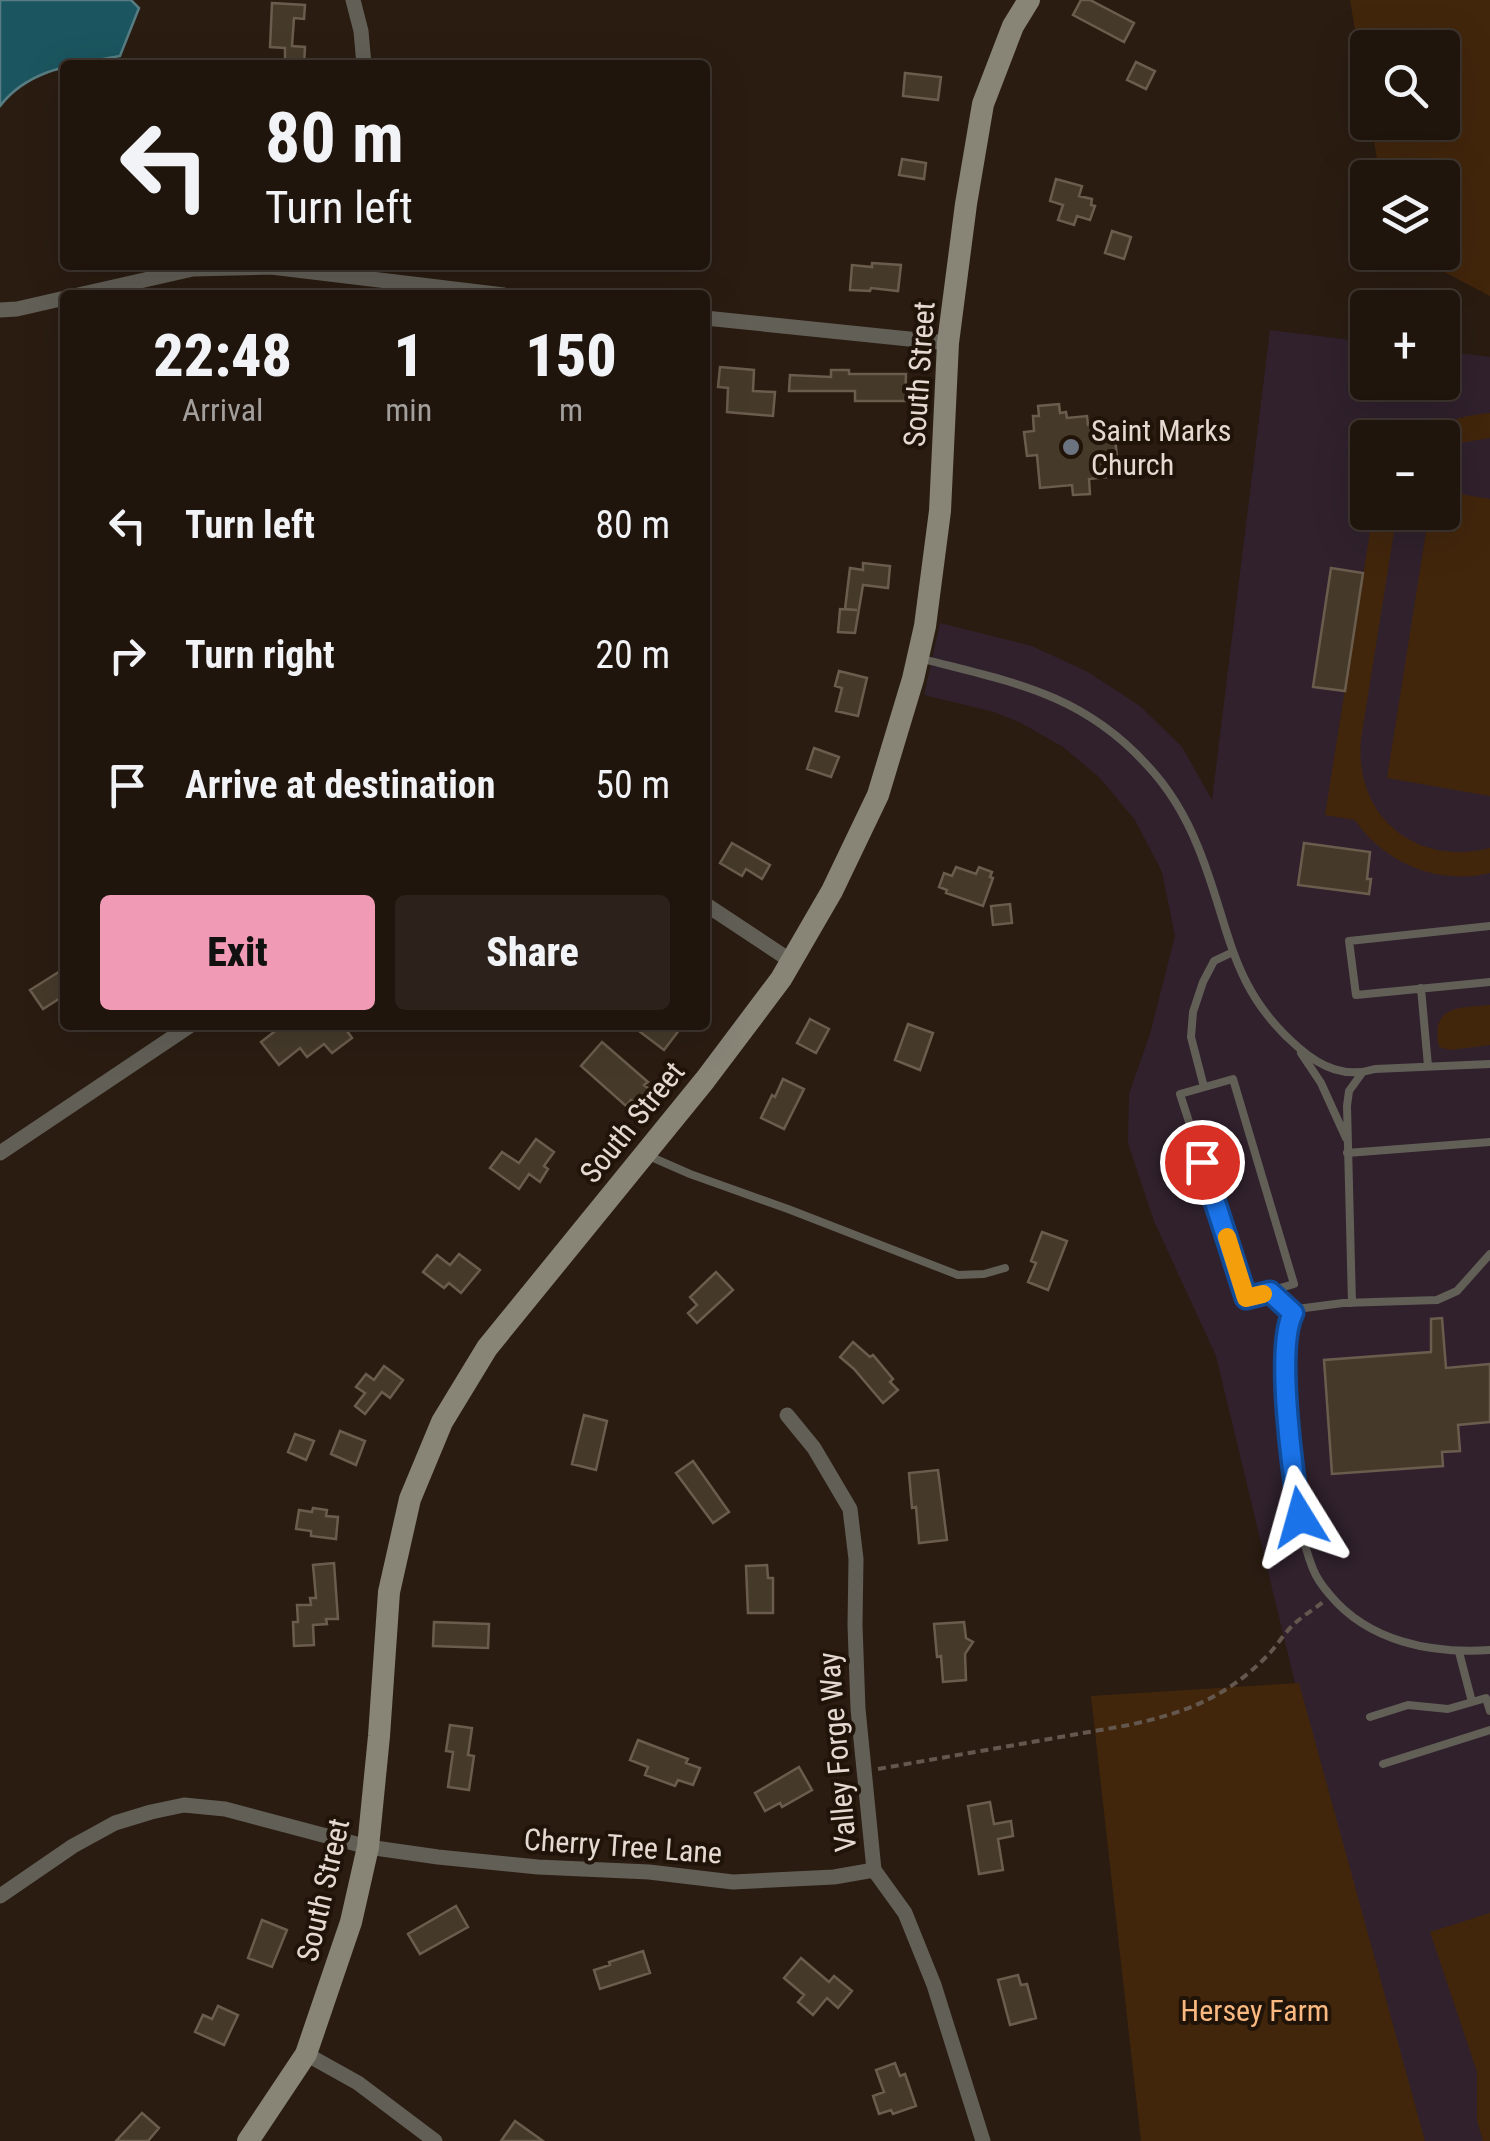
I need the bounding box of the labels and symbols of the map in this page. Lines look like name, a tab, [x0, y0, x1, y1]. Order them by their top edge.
street label: South Street	[896, 300, 942, 448]
place label: Saint Marks Church	[1091, 413, 1231, 482]
marker: Saint Marks Church	[1060, 436, 1082, 458]
street label: South Street	[573, 1054, 691, 1190]
pin	[1160, 1120, 1245, 1205]
position arrow	[1248, 1465, 1352, 1569]
street label: Valley Forge Way	[811, 1651, 863, 1853]
street label: South Street	[290, 1815, 356, 1965]
street label: Cherry Tree Lane	[523, 1822, 723, 1870]
park label: Hersey Farm	[1181, 1993, 1329, 2028]

